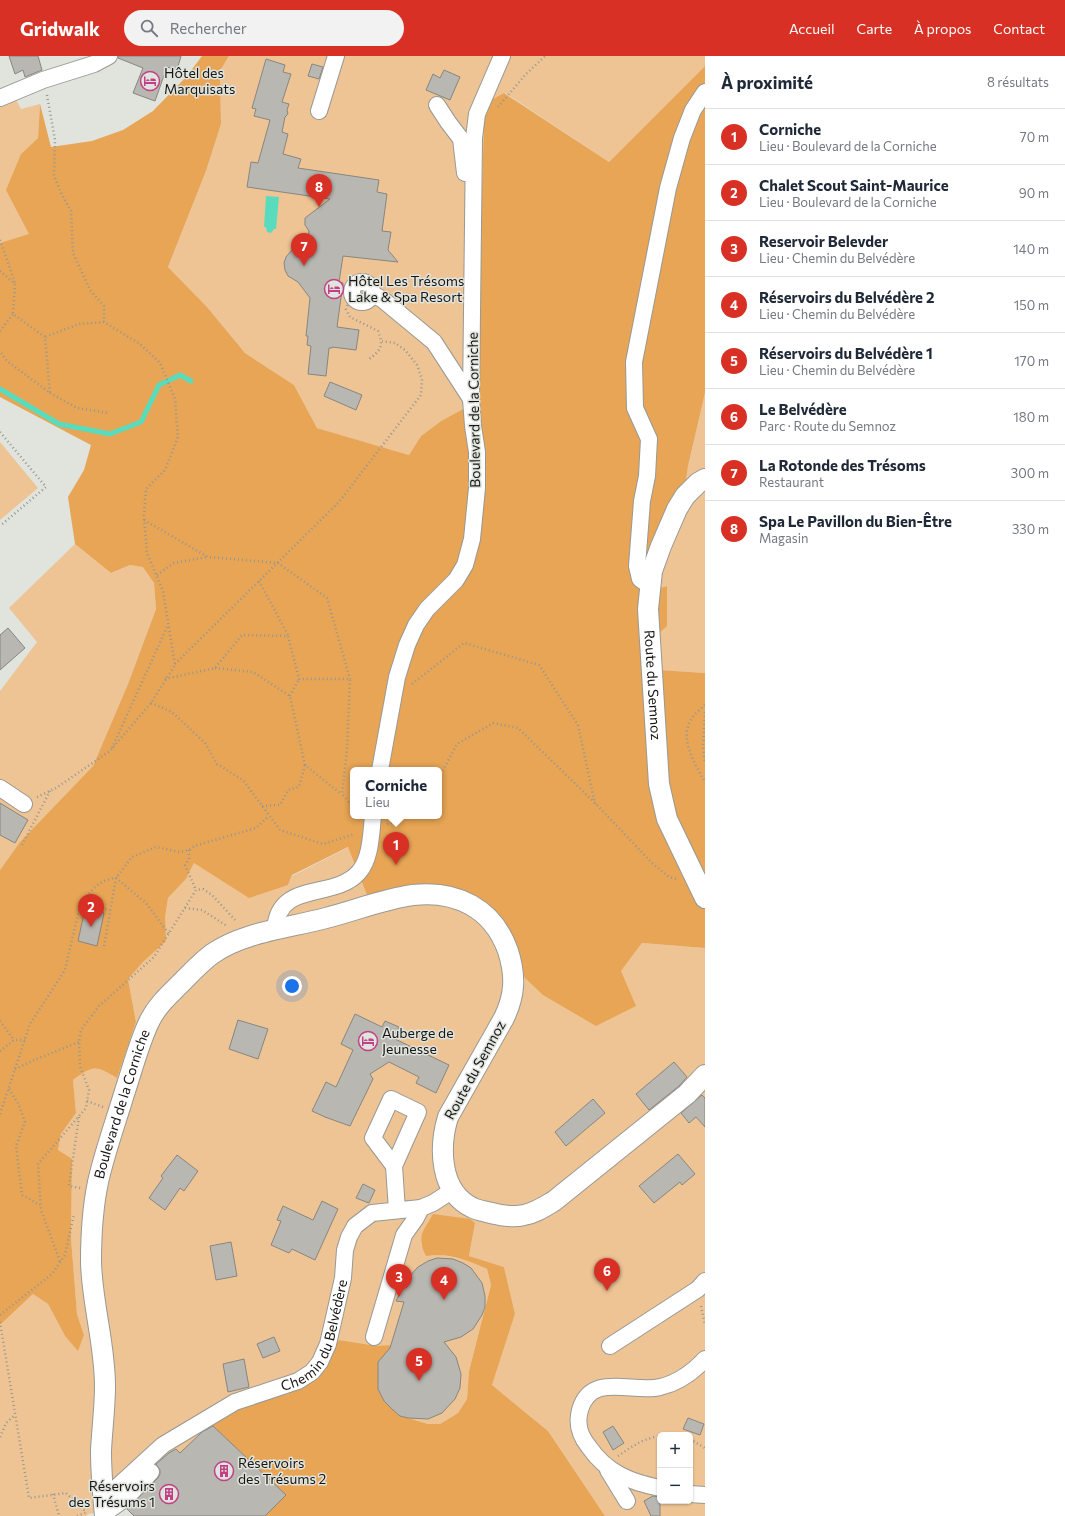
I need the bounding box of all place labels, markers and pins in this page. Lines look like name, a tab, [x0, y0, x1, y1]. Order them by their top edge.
place label: Hôtel des Marquisats	[164, 64, 235, 97]
hotel icon: Hôtel des Marquisats	[139, 70, 161, 92]
pin: 8	[306, 174, 332, 207]
pin: 7	[291, 233, 317, 266]
place label: Hôtel Les Trésoms Lake & Spa Resort	[348, 272, 464, 305]
hotel icon: Hôtel Les Trésoms Lake & Spa Resort	[323, 278, 345, 300]
pin: 1	[383, 832, 409, 865]
pin: 2	[78, 894, 104, 927]
place label: Auberge de Jeunesse	[382, 1024, 454, 1057]
hotel icon: Auberge de Jeunesse	[357, 1030, 379, 1052]
pin: 6	[594, 1258, 620, 1291]
pin: 3	[386, 1264, 412, 1297]
pin: 4	[431, 1267, 457, 1300]
pin: 5	[406, 1348, 432, 1381]
place label: Réservoirs des Trésums 2	[238, 1454, 327, 1487]
building icon: Réservoirs des Trésums 2	[213, 1460, 235, 1482]
place label: Réservoirs des Trésums 1	[68, 1477, 155, 1510]
building icon: Réservoirs des Trésums 1	[158, 1483, 180, 1505]

